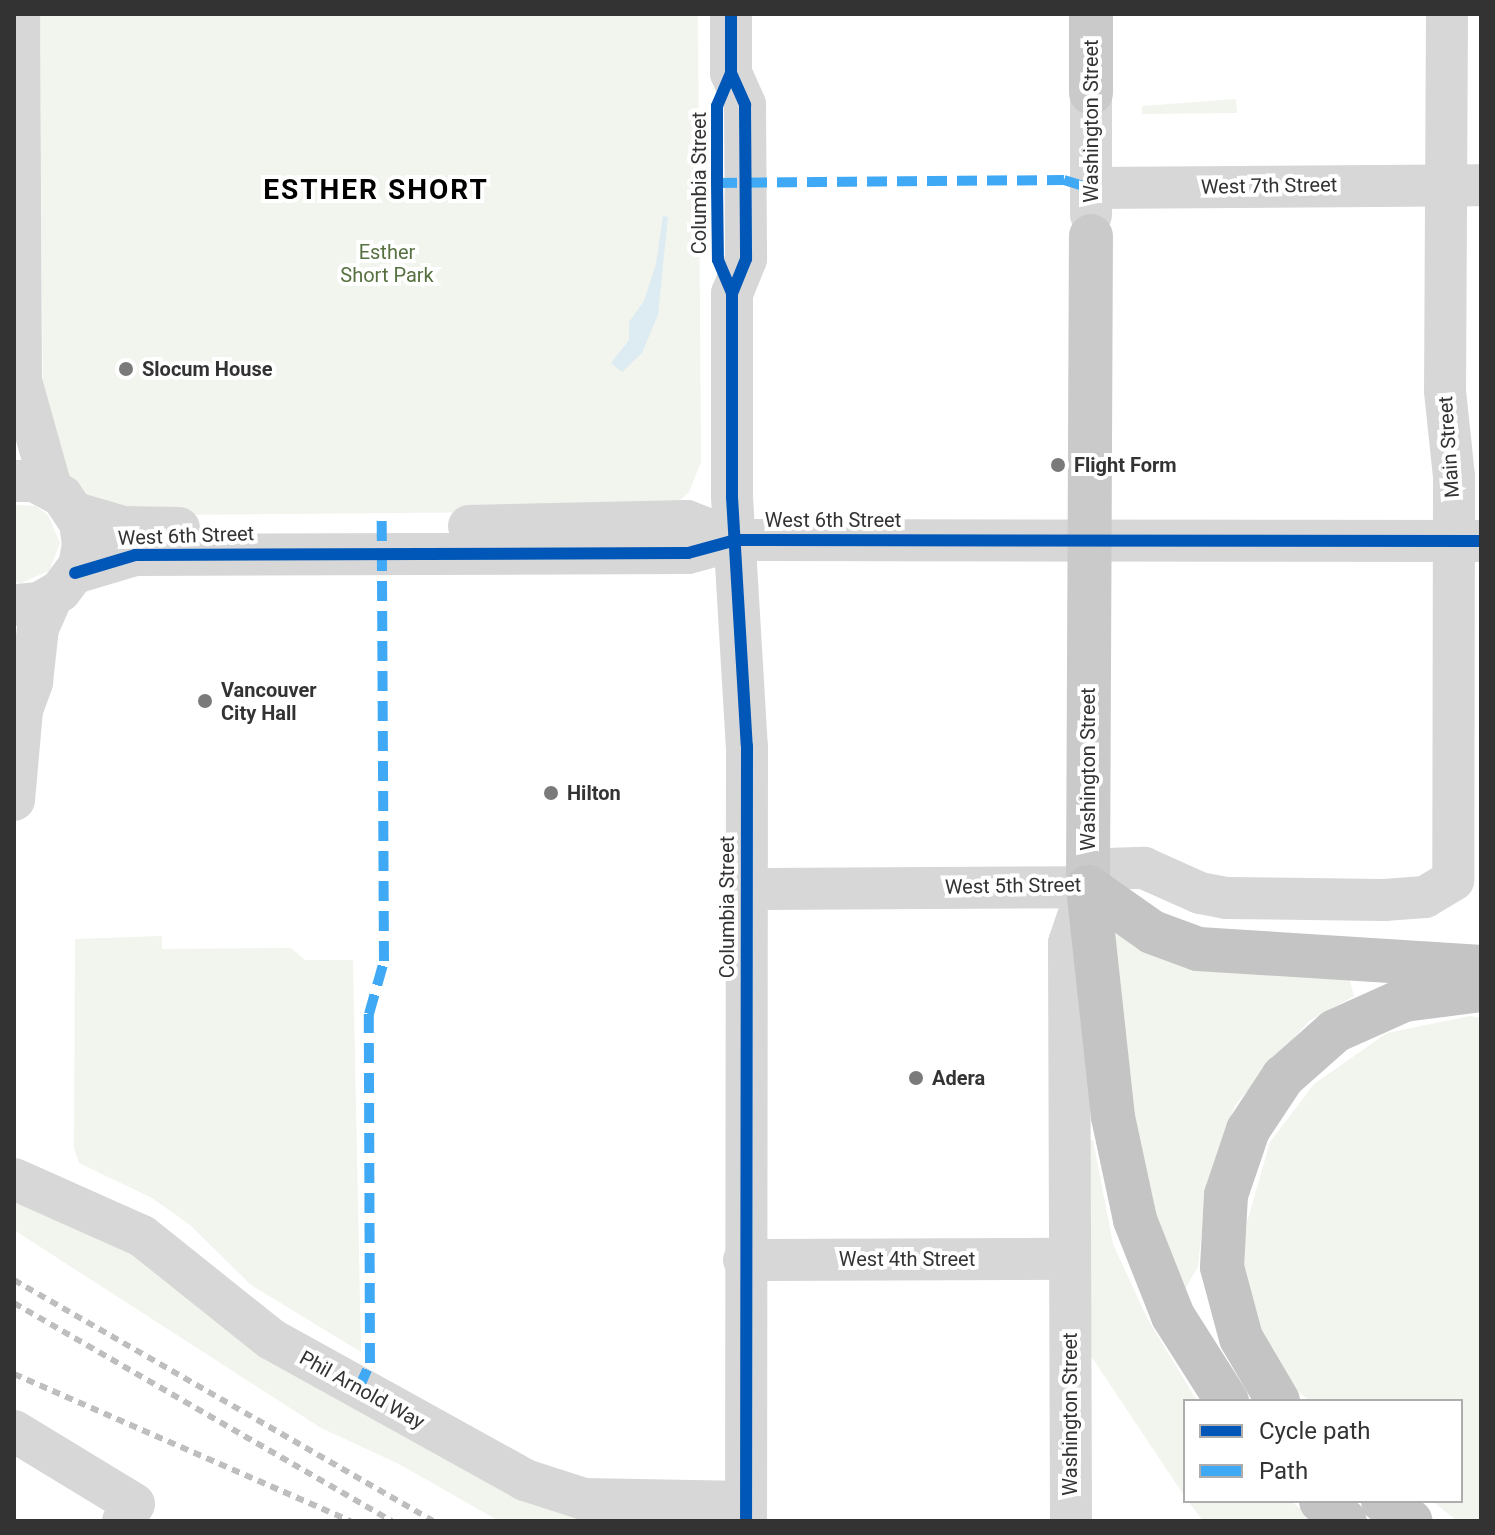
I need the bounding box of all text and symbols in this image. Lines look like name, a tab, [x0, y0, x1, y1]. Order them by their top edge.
street label: Washington Street	[1079, 39, 1103, 203]
street label: Columbia Street	[687, 112, 711, 254]
district label: ESTHER SHORT	[263, 173, 489, 207]
street label: West 7th Street	[1201, 173, 1337, 199]
park label: Esther Short Park	[340, 240, 434, 287]
place label: Slocum House	[142, 357, 272, 381]
marker: Slocum House	[117, 360, 135, 378]
street label: Main Street	[1433, 395, 1465, 499]
place label: Flight Form	[1074, 453, 1177, 477]
marker: Flight Form	[1049, 456, 1067, 474]
street label: West 6th Street	[765, 508, 901, 532]
street label: West 6th Street	[117, 522, 255, 550]
place label: Vancouver City Hall	[221, 678, 317, 725]
street label: Washington Street	[1076, 687, 1100, 851]
marker: Vancouver City Hall	[196, 692, 214, 710]
place label: Hilton	[567, 781, 621, 805]
marker: Hilton	[542, 784, 560, 802]
street label: Columbia Street	[715, 836, 739, 978]
street label: West 5th Street	[945, 873, 1081, 899]
place label: Adera	[932, 1066, 985, 1090]
marker: Adera	[907, 1069, 925, 1087]
street label: West 4th Street	[839, 1247, 975, 1271]
street label: Washington Street	[1058, 1332, 1082, 1496]
street label: Phil Arnold Way	[295, 1346, 429, 1434]
legend	[1183, 1399, 1463, 1503]
text: Cycle path	[1259, 1417, 1371, 1445]
text: Path	[1259, 1457, 1308, 1485]

